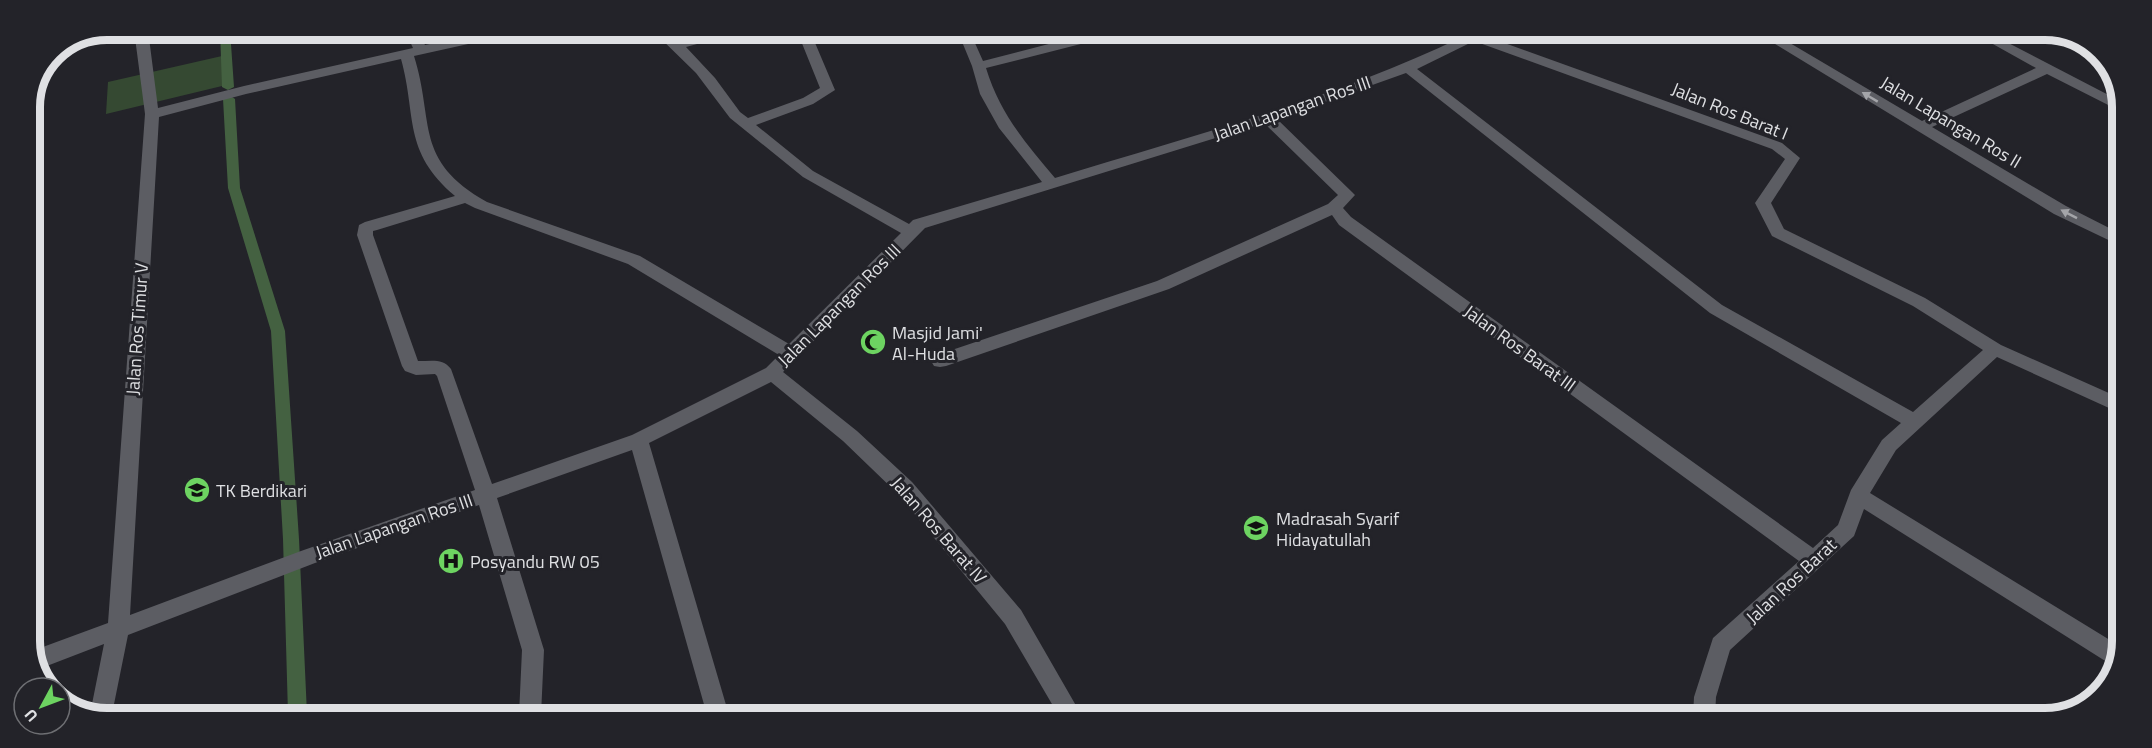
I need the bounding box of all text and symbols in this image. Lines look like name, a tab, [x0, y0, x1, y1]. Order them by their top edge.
street label: Jalan Lapangan Ros III	[1210, 68, 1374, 148]
street label: Jalan Lapangan Ros II	[1875, 69, 2027, 175]
street label: Jalan Ros Barat I	[1668, 75, 1792, 147]
one-way arrow	[1862, 92, 1878, 103]
one-way arrow	[2060, 209, 2077, 219]
street label: Jalan Lapangan Ros III	[771, 237, 907, 373]
street label: Jalan Ros Timur V	[119, 261, 155, 396]
street label: Jalan Ros Barat III	[1458, 298, 1582, 398]
place label: Masjid Jami' Al-Huda	[892, 319, 983, 367]
mosque icon: Masjid Jami' Al-Huda	[858, 327, 888, 357]
street label: Jalan Ros Barat IV	[885, 470, 994, 590]
school or university icon: TK Berdikari	[182, 475, 212, 505]
place label: TK Berdikari	[216, 477, 307, 504]
street label: Jalan Lapangan Ros III	[312, 486, 476, 566]
place label: Madrasah Syarif Hidayatullah	[1276, 505, 1399, 553]
school or university icon: Madrasah Syarif Hidayatullah	[1241, 513, 1271, 543]
street label: Jalan Ros Barat	[1740, 531, 1843, 630]
hospital icon: Posyandu RW 05	[436, 546, 466, 576]
place label: Posyandu RW 05	[470, 548, 600, 575]
north arrow	[12, 676, 72, 736]
text: U	[18, 704, 43, 728]

